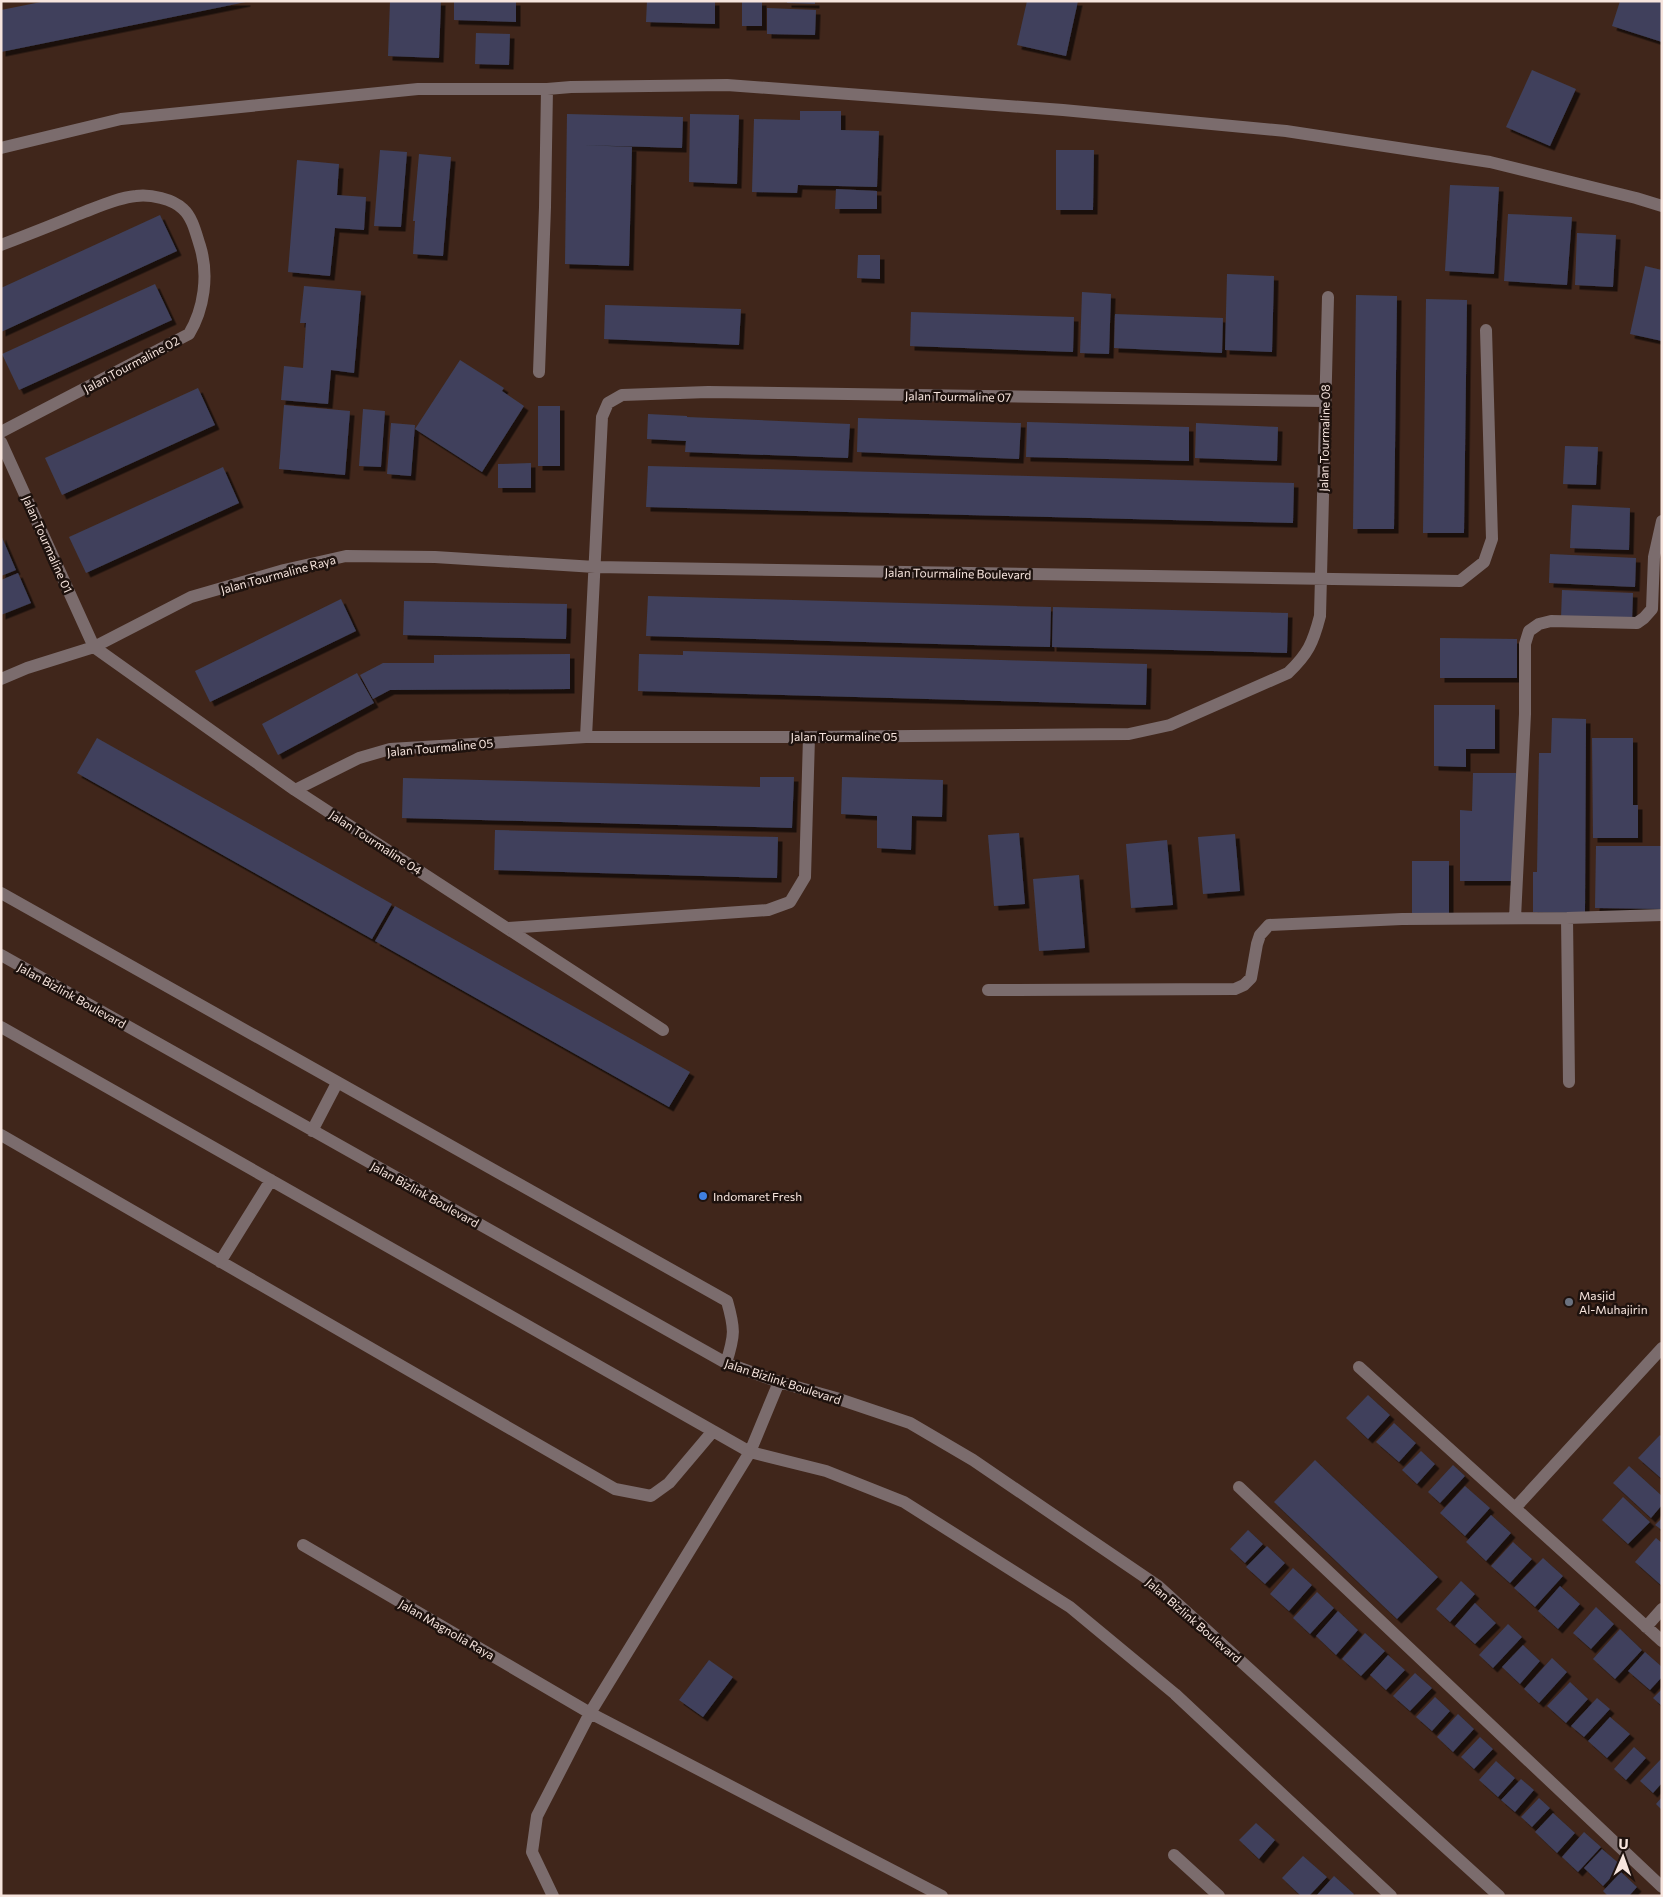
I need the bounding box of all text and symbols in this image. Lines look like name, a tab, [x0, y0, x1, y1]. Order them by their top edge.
street label: Jalan Tourmaline 02	[81, 333, 182, 396]
street label: Jalan Tourmaline 08	[1316, 384, 1333, 492]
street label: Jalan Tourmaline 07	[905, 388, 1011, 405]
street label: Jalan Tourmaline 01	[19, 493, 76, 595]
street label: Jalan Tourmaline Raya	[219, 552, 337, 597]
street label: Jalan Tourmaline Boulevard	[884, 565, 1032, 582]
street label: Jalan Tourmaline 05	[791, 729, 898, 744]
street label: Jalan Tourmaline 05	[386, 735, 494, 760]
street label: Jalan Tourmaline 04	[327, 807, 425, 878]
street label: Jalan Bizlink Boulevard	[15, 959, 129, 1031]
street label: Jalan Bizlink Boulevard	[368, 1158, 482, 1230]
place label: Indomaret Fresh	[713, 1189, 802, 1203]
marker: Indomaret Fresh	[697, 1190, 709, 1202]
place label: Masjid Al-Muhajirin	[1579, 1288, 1648, 1316]
marker: Masjid Al-Muhajirin	[1563, 1296, 1575, 1308]
street label: Jalan Bizlink Boulevard	[723, 1356, 843, 1407]
street label: Jalan Bizlink Boulevard	[1143, 1575, 1245, 1666]
street label: Jalan Magnolia Raya	[396, 1596, 497, 1663]
north arrow	[1598, 1832, 1648, 1882]
text: U	[1618, 1835, 1629, 1852]

